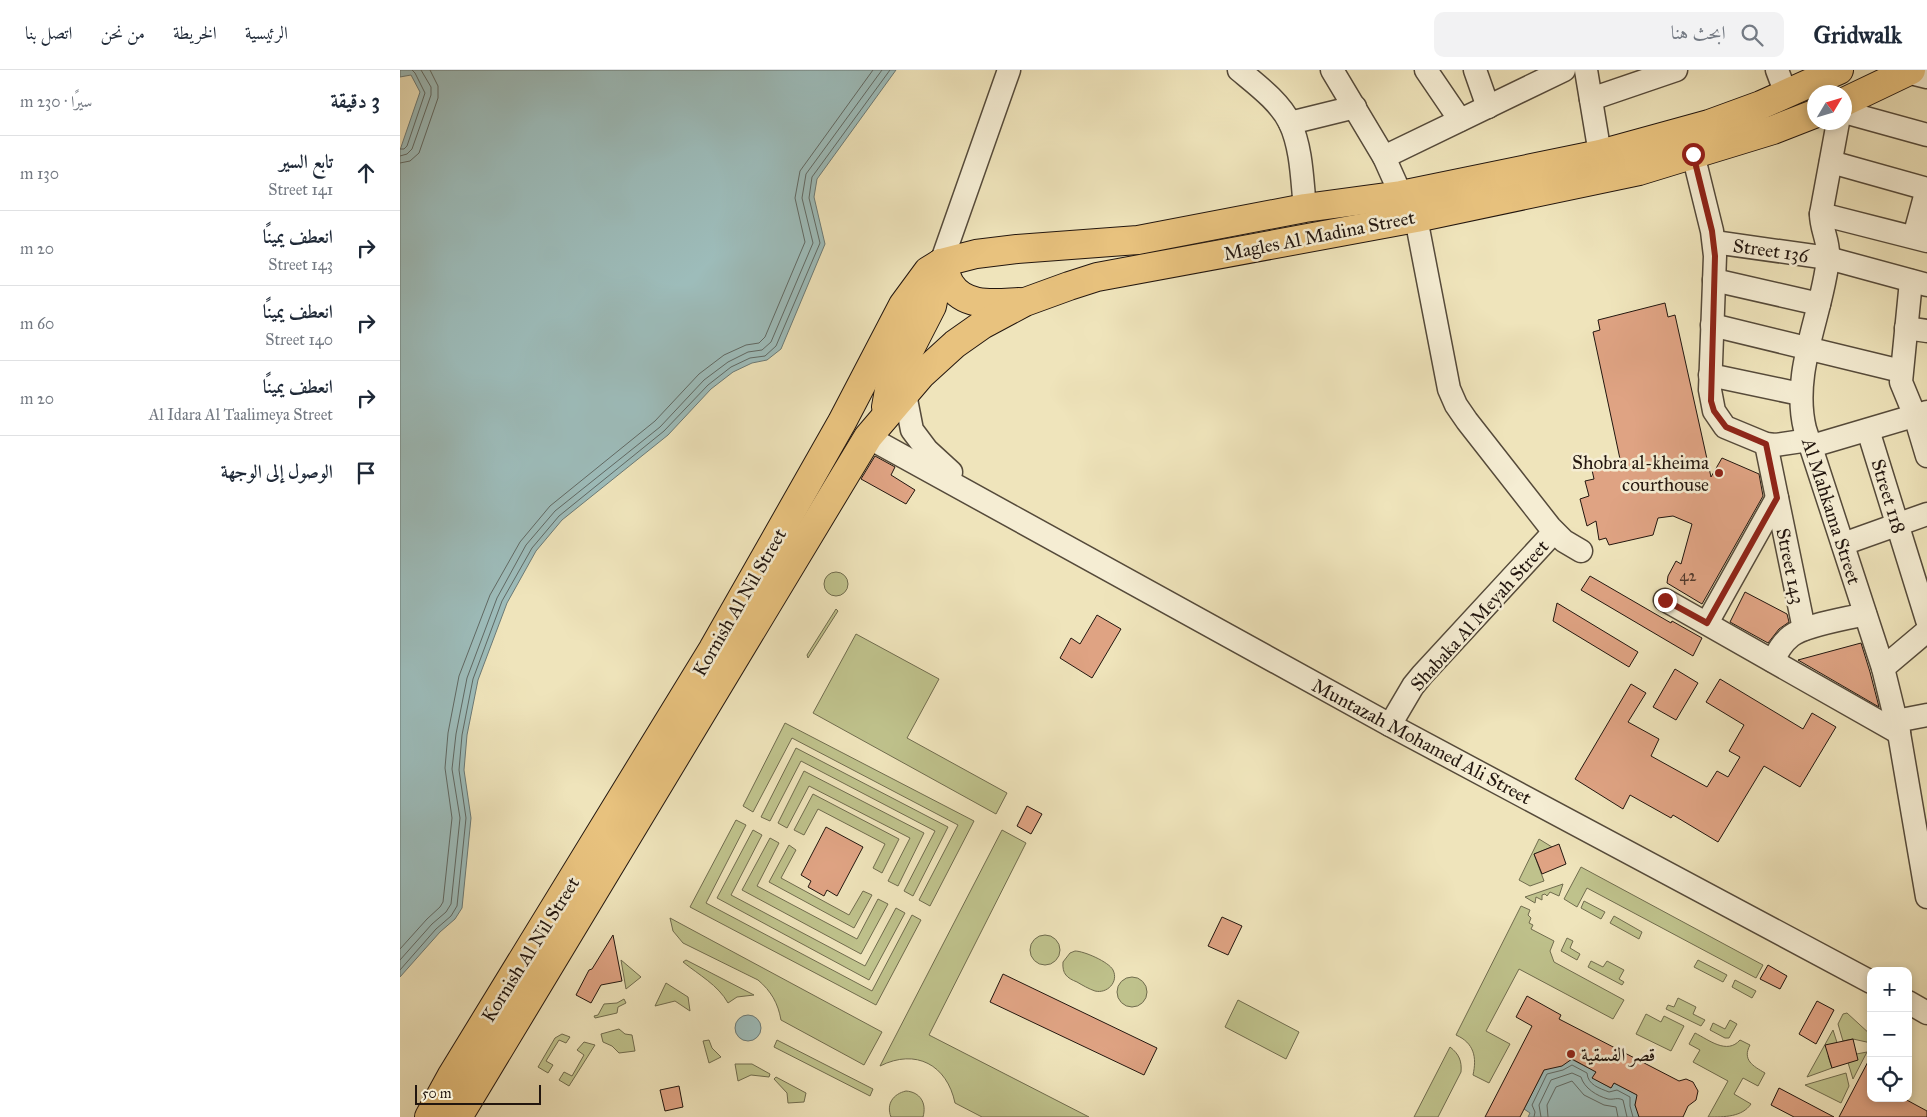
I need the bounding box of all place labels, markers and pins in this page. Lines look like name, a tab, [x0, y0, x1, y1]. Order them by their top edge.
place label: Shobra al-kheima courthouse	[1572, 451, 1710, 496]
marker: Shobra al-kheima courthouse	[1713, 467, 1725, 479]
place label: قصر الفسقية	[1581, 1043, 1655, 1067]
marker: قصر الفسقية	[1565, 1048, 1577, 1060]

